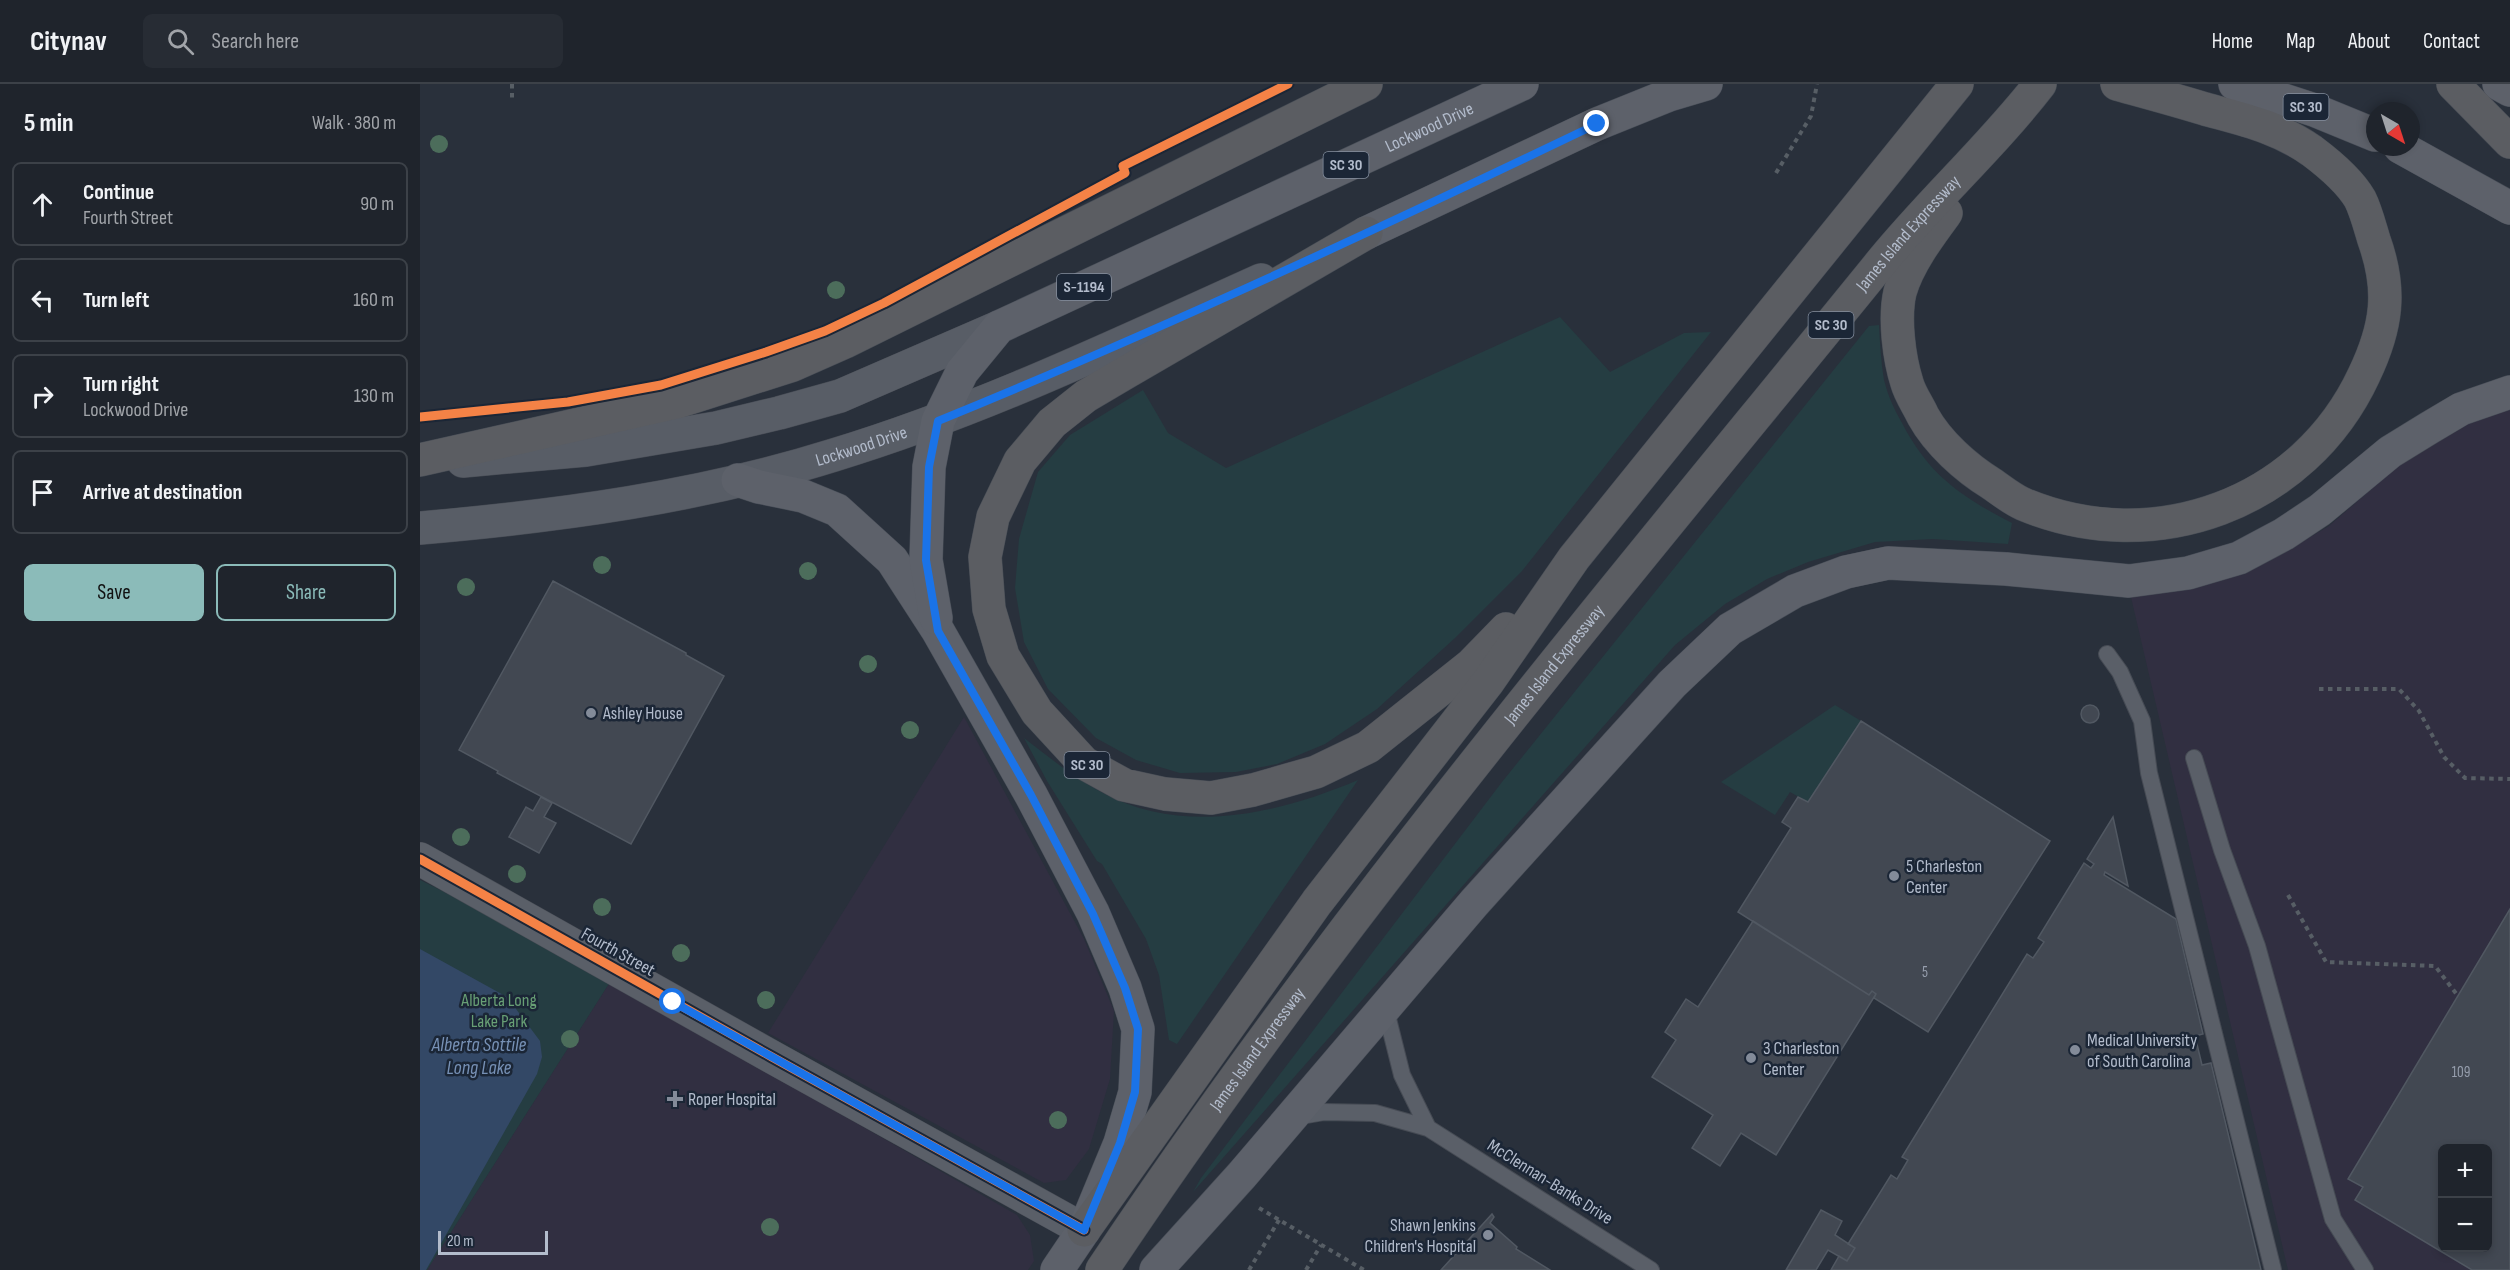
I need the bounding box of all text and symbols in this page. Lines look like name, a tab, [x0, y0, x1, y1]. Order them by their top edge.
search box	[143, 14, 563, 68]
text: Citynav	[30, 25, 107, 58]
icon: search	[164, 25, 197, 58]
text: Search here	[212, 28, 299, 55]
text: Home	[2212, 29, 2253, 54]
text: Map	[2286, 29, 2315, 54]
text: About	[2348, 29, 2390, 54]
text: Contact	[2423, 29, 2480, 54]
road number: SC 30	[2284, 94, 2328, 120]
street label: Lockwood Drive	[1382, 98, 1477, 157]
north arrow	[2366, 102, 2420, 156]
text: 5 min	[24, 108, 74, 139]
route end	[1583, 110, 1609, 136]
text: Walk · 380 m	[312, 111, 396, 135]
road number: SC 30	[1324, 152, 1368, 178]
street label: James Island Expressway	[1851, 171, 1965, 296]
text: Continue	[83, 179, 154, 206]
icon: ahead	[26, 188, 59, 221]
text: 90 m	[360, 192, 394, 216]
text: Fourth Street	[83, 206, 173, 230]
road number: S-1194	[1057, 274, 1111, 300]
icon: left	[26, 284, 59, 317]
text: Turn left	[83, 287, 149, 314]
text: 160 m	[353, 288, 394, 312]
road number: SC 30	[1808, 312, 1854, 338]
text: Turn right	[83, 371, 159, 398]
icon: right	[26, 380, 59, 413]
text: 130 m	[354, 384, 394, 408]
text: Lockwood Drive	[83, 398, 188, 422]
street label: Lockwood Drive	[813, 421, 910, 471]
icon: arrive	[26, 476, 59, 509]
text: Arrive at destination	[83, 479, 242, 506]
button: Save	[24, 564, 204, 621]
button: Share	[216, 564, 396, 621]
street label: James Island Expressway	[1499, 600, 1608, 729]
place label: Ashley House	[602, 703, 683, 724]
marker: Ashley House	[584, 706, 598, 720]
road number: SC 30	[1064, 752, 1110, 778]
place label: 5 Charleston Center	[1906, 856, 1982, 898]
marker: 5 Charleston Center	[1887, 869, 1901, 883]
street label: Fourth Street	[577, 923, 659, 981]
house number: 5	[1922, 963, 1928, 982]
street label: James Island Expressway	[1204, 983, 1309, 1115]
route start	[659, 988, 685, 1014]
park label: Alberta Long Lake Park	[460, 990, 537, 1032]
place label: Medical University of South Carolina	[2087, 1030, 2197, 1072]
water label: Alberta Sottile Long Lake	[431, 1033, 527, 1080]
place label: 3 Charleston Center	[1763, 1038, 1840, 1080]
marker: Medical University of South Carolina	[2068, 1043, 2082, 1057]
marker: 3 Charleston Center	[1744, 1051, 1758, 1065]
house number: 109	[2452, 1063, 2470, 1082]
place label: Roper Hospital	[688, 1089, 776, 1110]
marker: Roper Hospital	[666, 1090, 684, 1108]
street label: McClennan-Banks Drive	[1483, 1135, 1617, 1229]
map controls	[2438, 1144, 2492, 1252]
button: +	[2438, 1144, 2492, 1198]
button: −	[2438, 1198, 2492, 1252]
place label: Shawn Jenkins Children's Hospital	[1364, 1215, 1476, 1257]
scale bar	[438, 1228, 548, 1256]
marker: Shawn Jenkins Children's Hospital	[1481, 1228, 1495, 1242]
text: 20 m	[447, 1232, 474, 1251]

